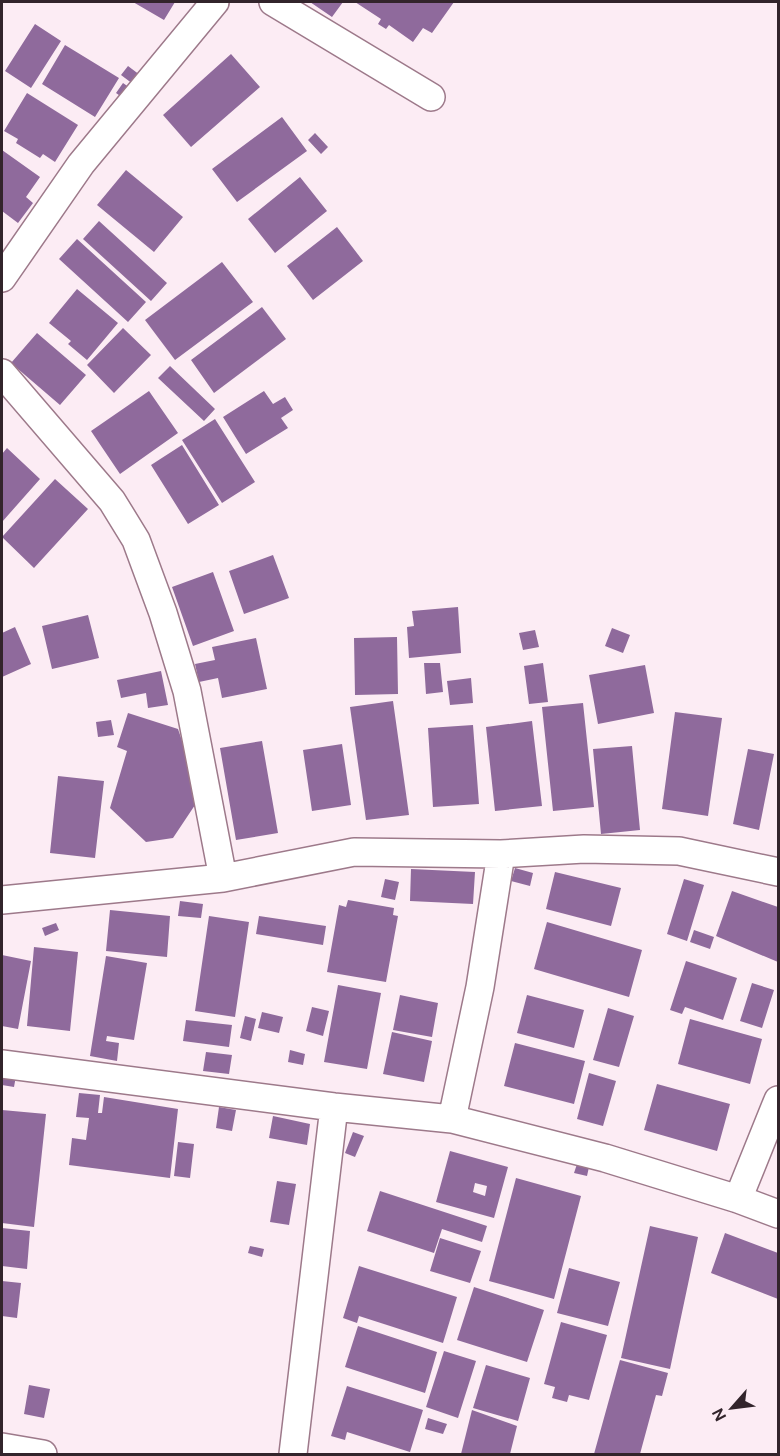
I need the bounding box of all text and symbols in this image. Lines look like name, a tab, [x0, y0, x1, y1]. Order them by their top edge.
north arrow	[702, 1378, 762, 1438]
text: N	[707, 1405, 731, 1425]

